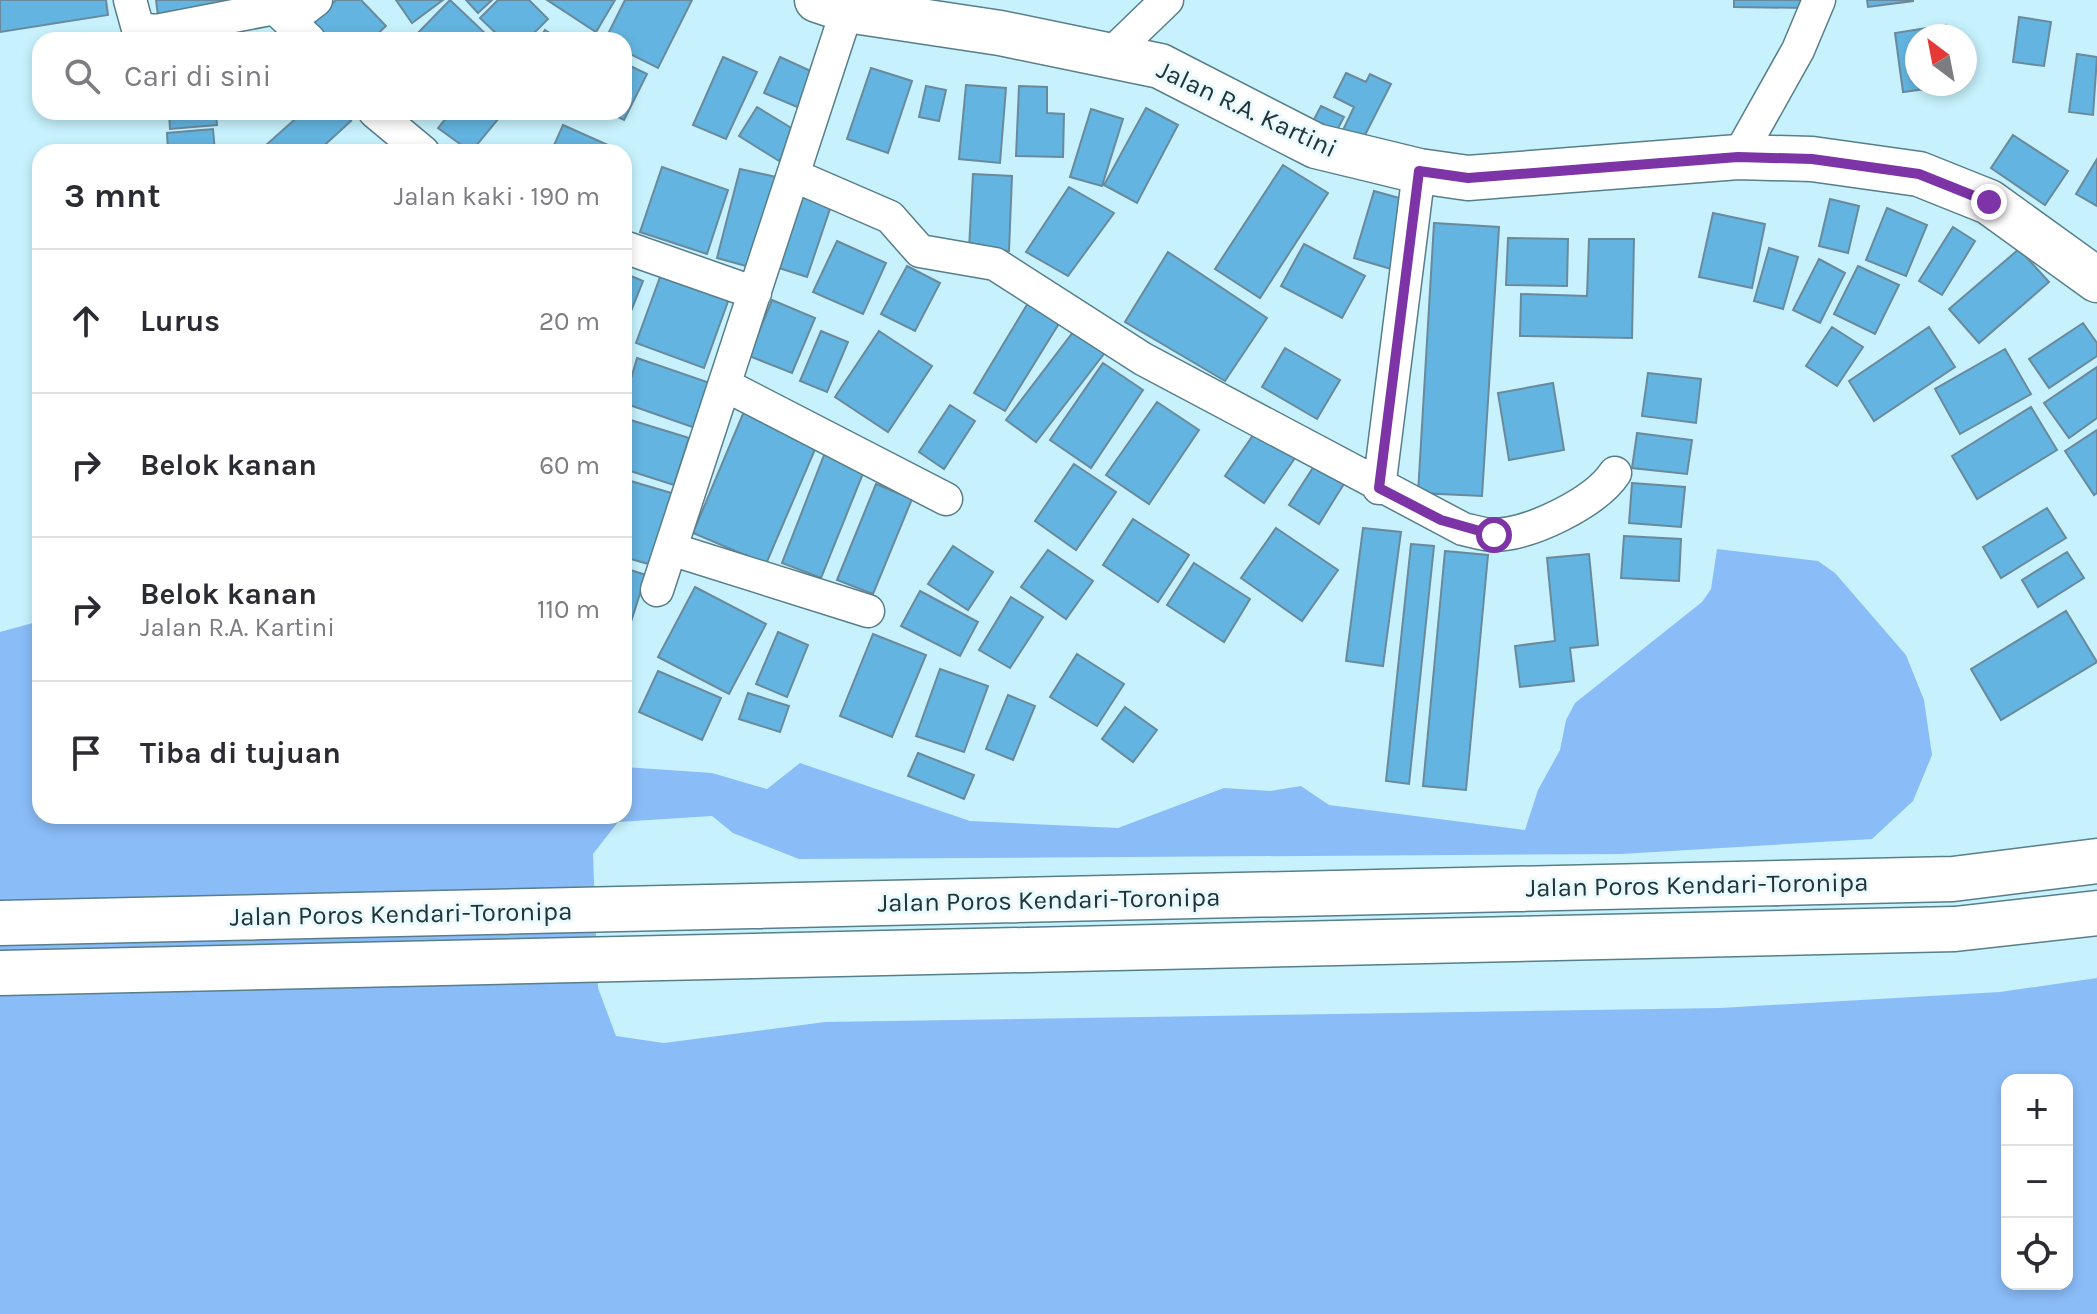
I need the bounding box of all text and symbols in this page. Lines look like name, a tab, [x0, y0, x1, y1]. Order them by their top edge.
north arrow	[1905, 24, 1977, 96]
search box	[32, 32, 632, 120]
icon: search	[60, 54, 104, 98]
street label: Jalan R.A. Kartini	[1152, 54, 1342, 164]
text: Cari di sini	[124, 58, 271, 94]
text: 3 mnt	[64, 176, 161, 216]
text: Jalan kaki · 190 m	[394, 181, 600, 212]
route end	[1971, 184, 2007, 220]
icon: ahead	[64, 299, 108, 343]
text: Lurus	[140, 303, 220, 339]
text: 20 m	[539, 306, 600, 337]
icon: right	[64, 443, 108, 487]
text: Belok kanan	[140, 447, 317, 483]
text: 60 m	[539, 450, 600, 481]
route start	[1476, 517, 1512, 553]
text: Belok kanan	[140, 576, 317, 612]
icon: right	[64, 587, 108, 631]
text: 110 m	[537, 594, 600, 625]
text: Jalan R.A. Kartini	[140, 612, 335, 643]
icon: arrive	[64, 731, 108, 775]
text: Tiba di tujuan	[140, 735, 341, 771]
street label: Jalan Poros Kendari-Toronipa	[1525, 867, 1869, 903]
street label: Jalan Poros Kendari-Toronipa	[877, 882, 1221, 918]
street label: Jalan Poros Kendari-Toronipa	[229, 896, 573, 932]
map controls	[2001, 1074, 2073, 1290]
button: +	[2001, 1074, 2073, 1146]
button: −	[2001, 1146, 2073, 1218]
button: locate	[2001, 1218, 2073, 1290]

